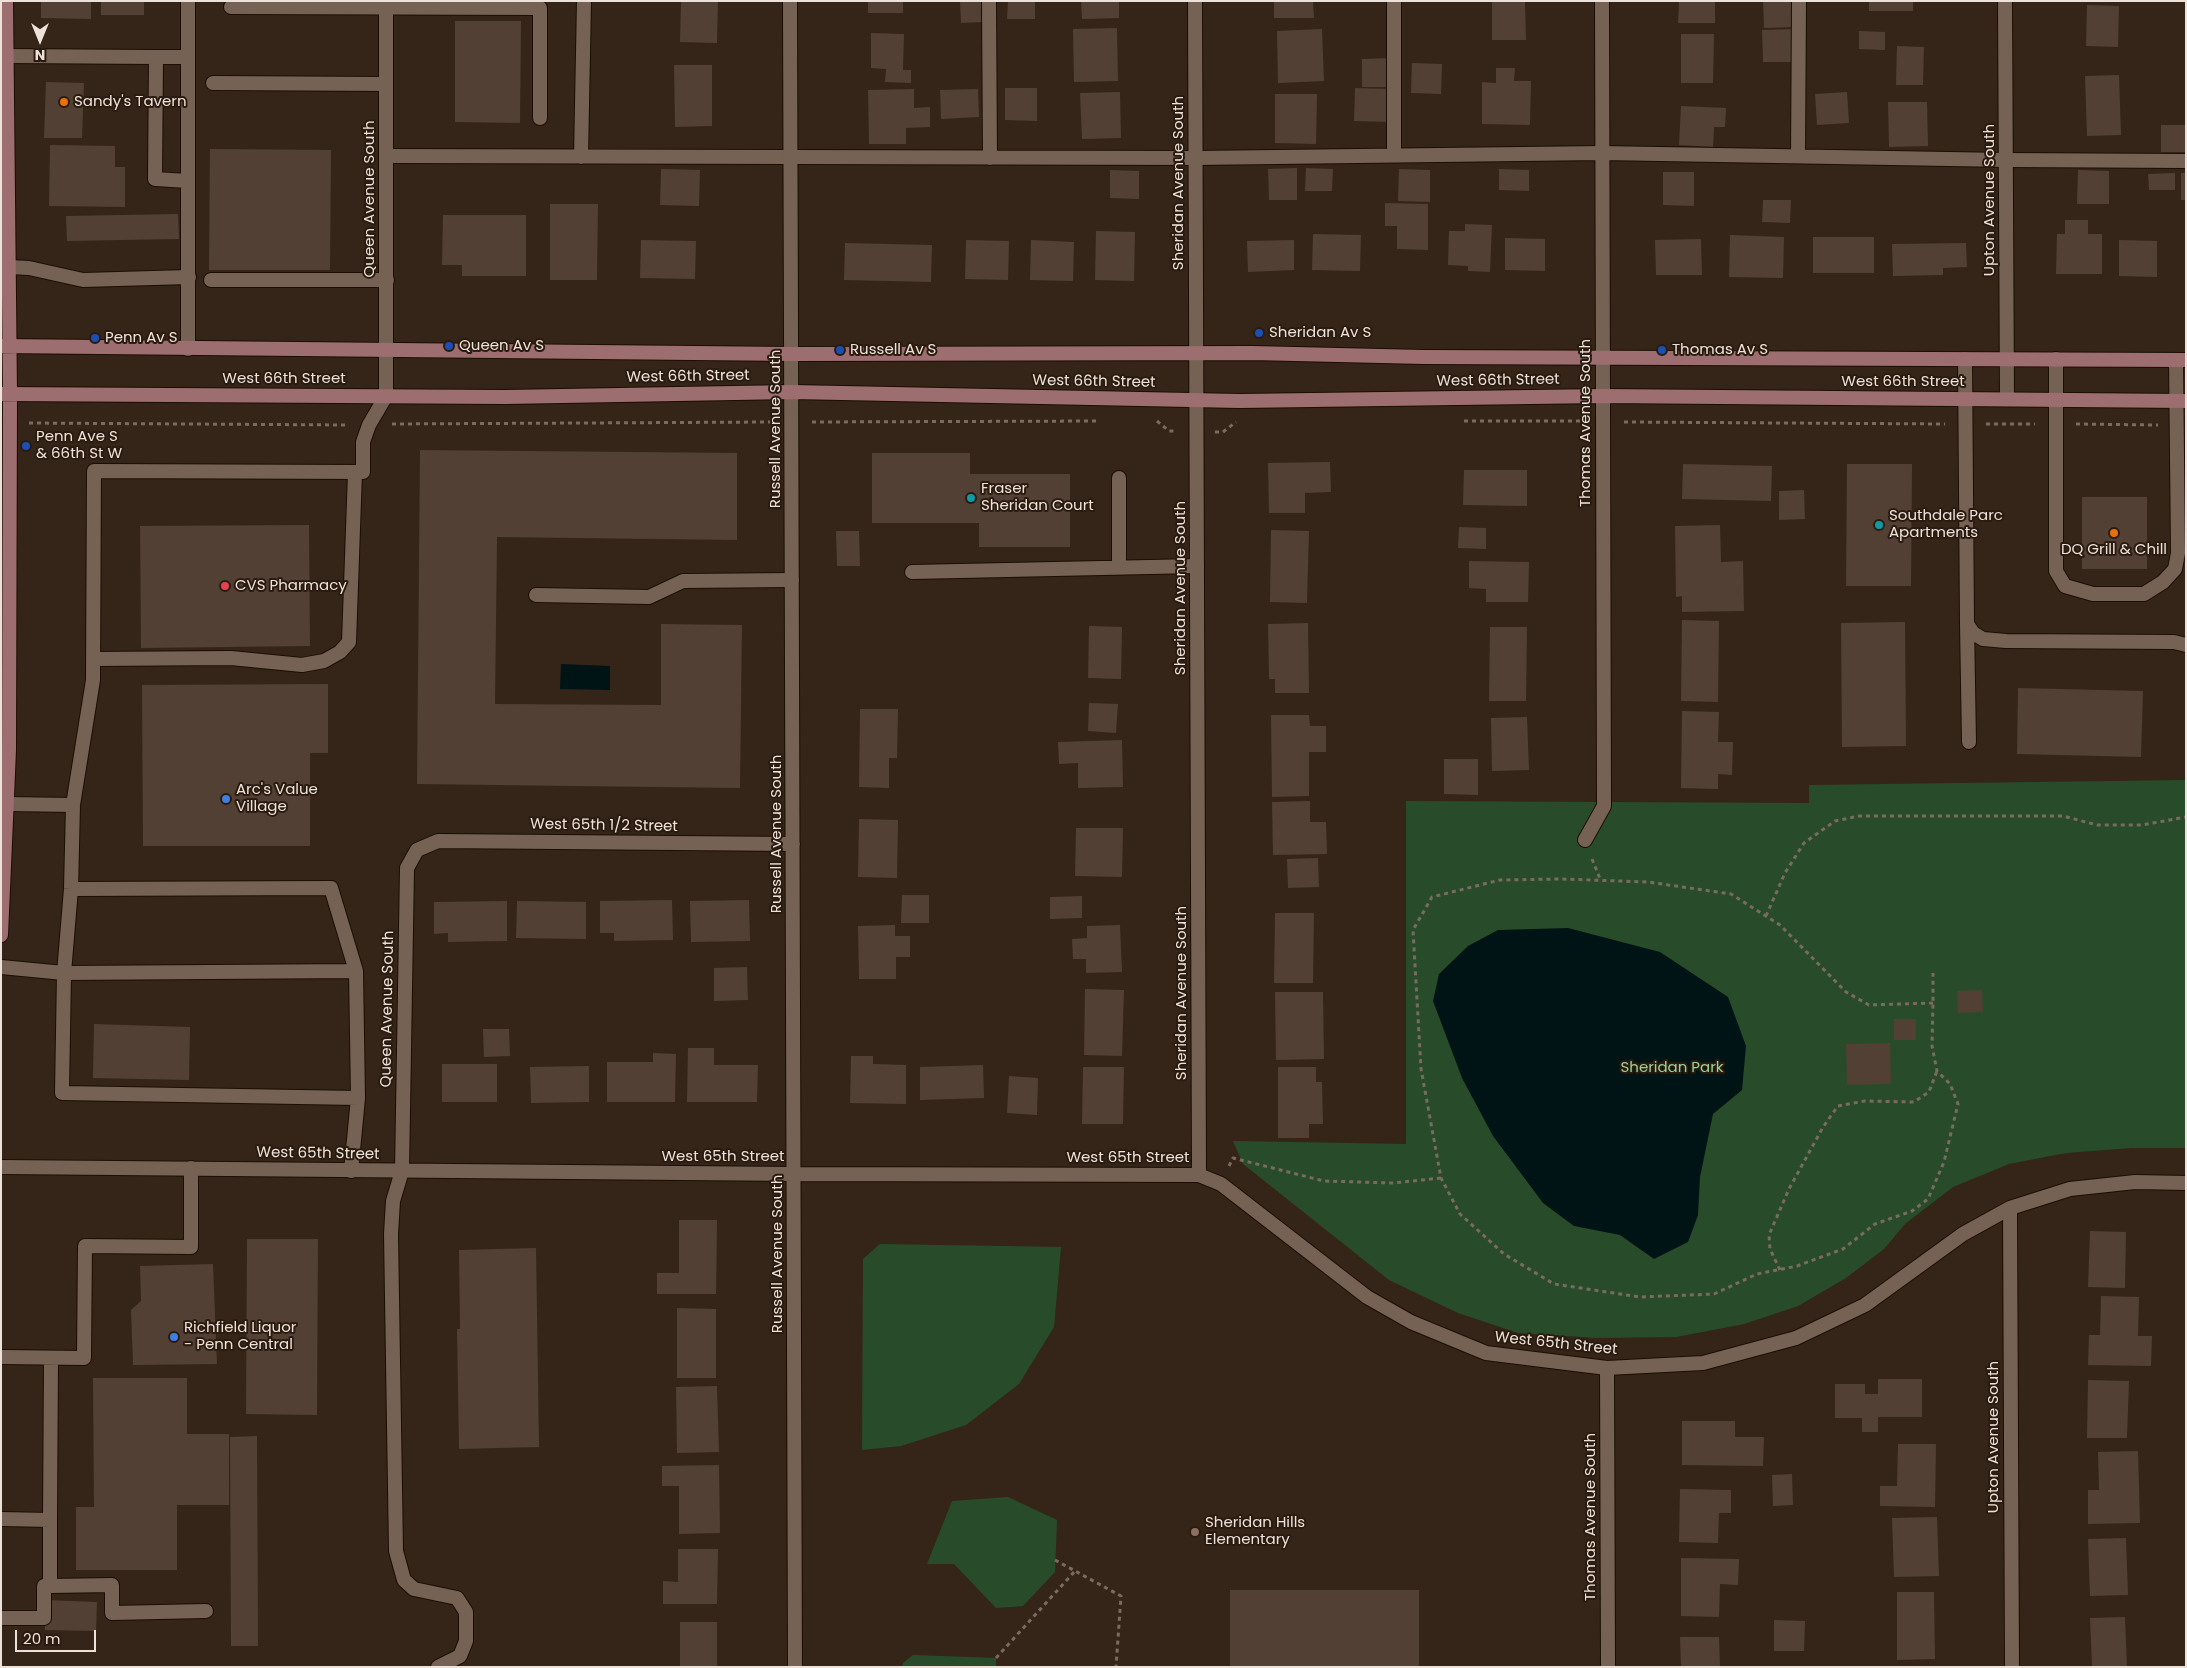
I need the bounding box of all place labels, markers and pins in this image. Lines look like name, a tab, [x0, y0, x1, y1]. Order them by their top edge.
place label: Sandy's Tavern	[74, 93, 187, 111]
marker: Sandy's Tavern	[58, 96, 70, 108]
place label: Sheridan Av S	[1269, 324, 1371, 342]
marker: Sheridan Av S	[1253, 327, 1265, 339]
place label: Penn Av S	[105, 329, 178, 347]
marker: Penn Av S	[89, 332, 101, 344]
place label: Queen Av S	[459, 337, 544, 355]
marker: Queen Av S	[443, 340, 455, 352]
place label: Russell Av S	[850, 341, 936, 359]
place label: Thomas Av S	[1672, 341, 1768, 359]
marker: Russell Av S	[834, 344, 846, 356]
marker: Thomas Av S	[1656, 344, 1668, 356]
place label: Penn Ave S & 66th St W	[36, 428, 122, 463]
marker: Penn Ave S & 66th St W	[20, 440, 32, 452]
place label: Fraser Sheridan Court	[981, 480, 1094, 515]
marker: Fraser Sheridan Court	[965, 492, 977, 504]
place label: Southdale Parc Apartments	[1889, 507, 2003, 542]
marker: Southdale Parc Apartments	[1873, 519, 1885, 531]
marker: DQ Grill & Chill	[2108, 527, 2120, 539]
place label: DQ Grill & Chill	[2061, 541, 2167, 559]
place label: CVS Pharmacy	[235, 577, 347, 595]
marker: CVS Pharmacy	[219, 580, 231, 592]
place label: Arc's Value Village	[236, 781, 318, 816]
marker: Arc's Value Village	[220, 793, 232, 805]
place label: Richfield Liquor - Penn Central	[184, 1319, 296, 1354]
marker: Richfield Liquor - Penn Central	[168, 1331, 180, 1343]
place label: Sheridan Hills Elementary	[1205, 1514, 1305, 1549]
marker: Sheridan Hills Elementary	[1189, 1526, 1201, 1538]

